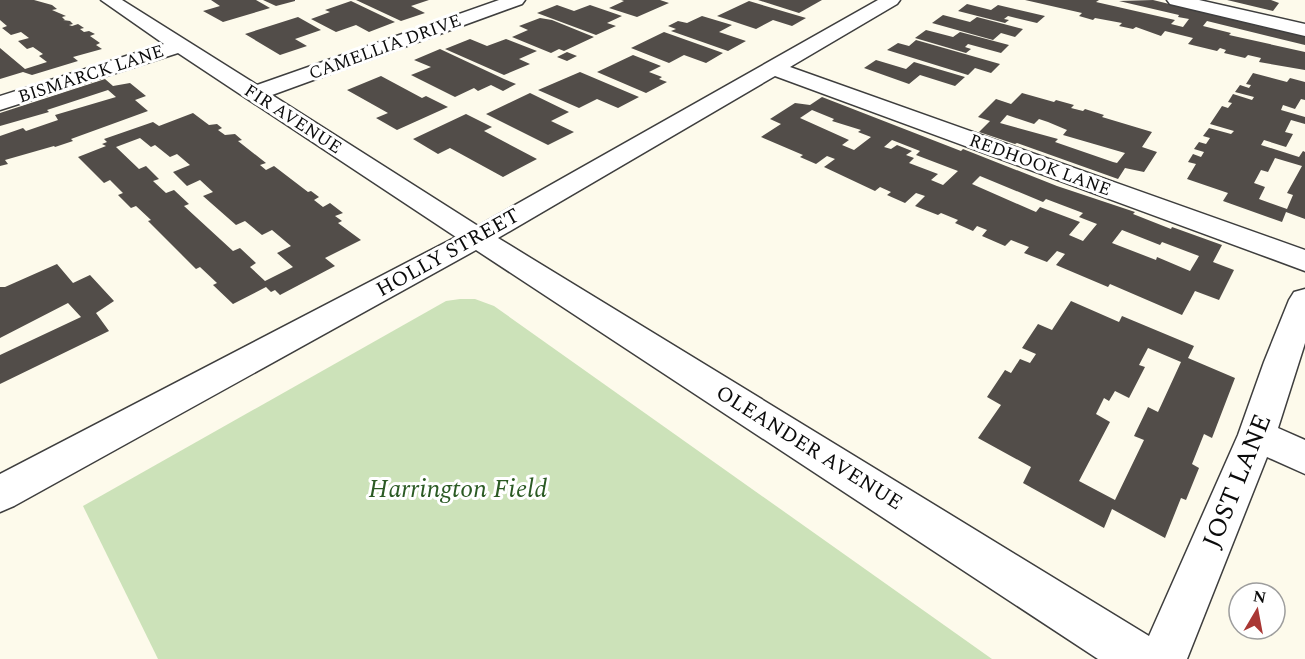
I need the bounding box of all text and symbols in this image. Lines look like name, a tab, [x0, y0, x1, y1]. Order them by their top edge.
street label: CAMELLIA DRIVE	[305, 7, 465, 87]
street label: BISMARCK LANE	[15, 38, 167, 110]
street label: FIR AVENUE	[239, 77, 347, 161]
street label: REDHOOK LANE	[965, 127, 1115, 203]
street label: HOLLY STREET	[370, 200, 526, 306]
street label: OLEANDER AVENUE	[709, 377, 909, 519]
street label: JOST LANE	[1192, 408, 1282, 554]
park label: Harrington Field	[369, 469, 547, 509]
north arrow	[1227, 581, 1287, 641]
text: N	[1251, 584, 1268, 610]

